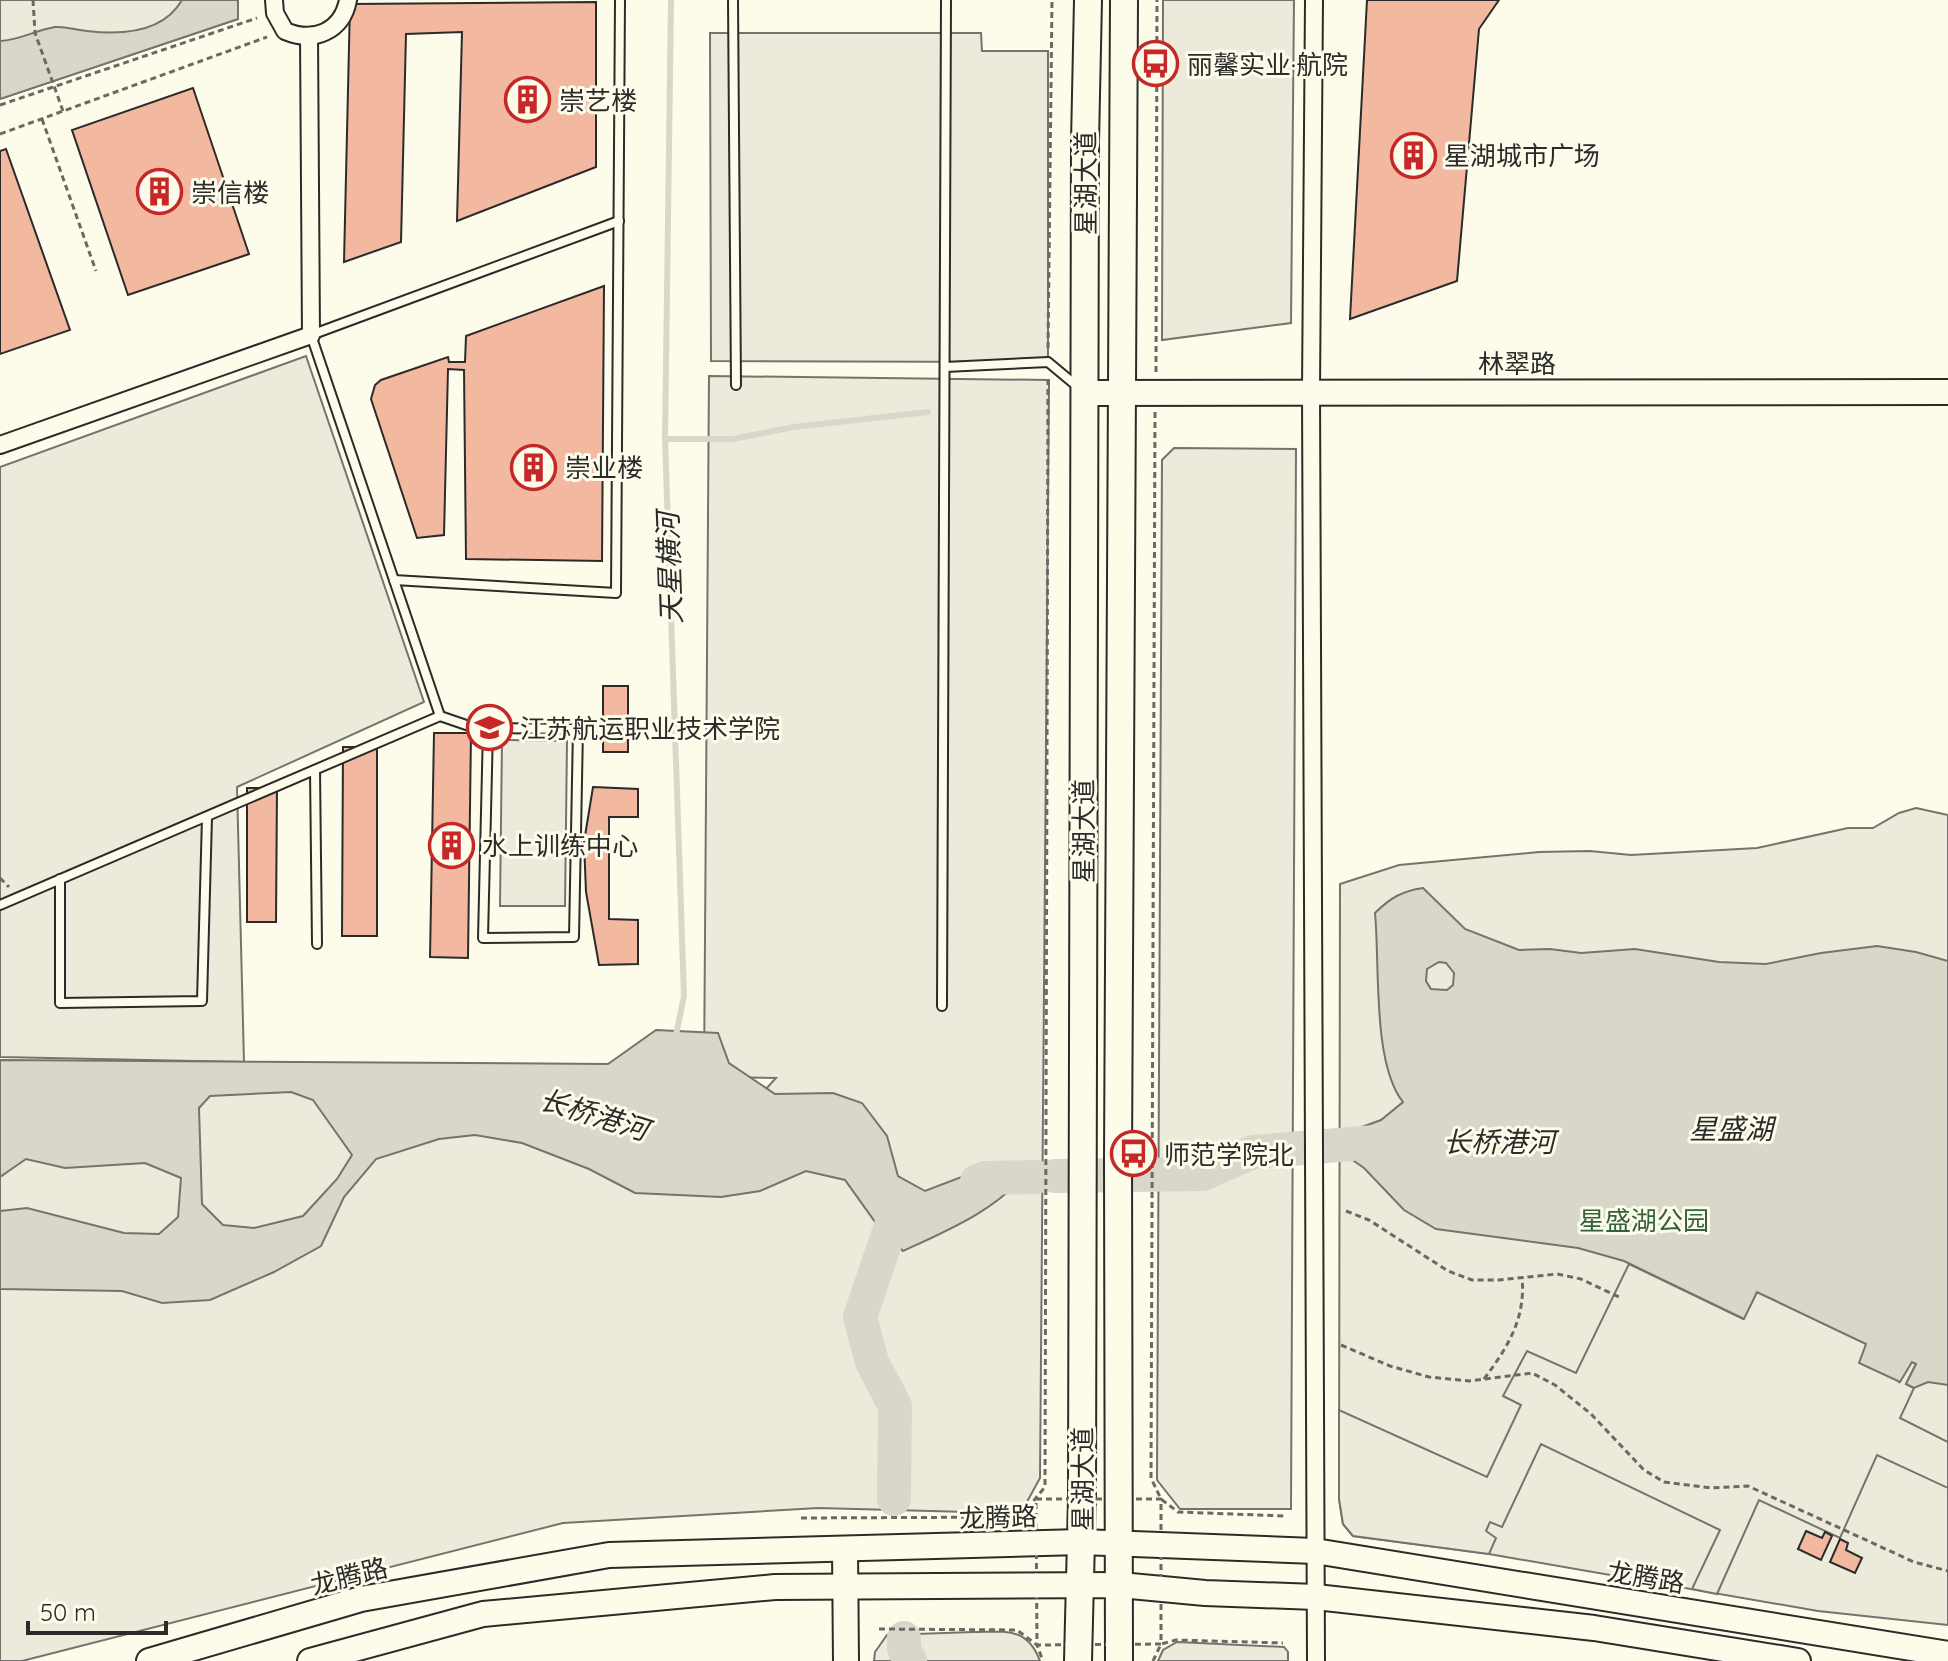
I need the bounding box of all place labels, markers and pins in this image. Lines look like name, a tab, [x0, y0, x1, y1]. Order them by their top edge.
bus stop icon: 丽馨实业·航院	[1132, 40, 1180, 88]
place label: 丽馨实业·航院	[1187, 48, 1348, 81]
building icon: 崇艺楼	[504, 76, 552, 124]
place label: 崇艺楼	[559, 84, 637, 117]
building icon: 星湖城市广场	[1389, 131, 1437, 179]
place label: 星湖城市广场	[1444, 139, 1600, 172]
building icon: 崇信楼	[136, 168, 184, 216]
place label: 崇信楼	[191, 176, 269, 209]
building icon: 崇业楼	[510, 443, 558, 491]
place label: 崇业楼	[565, 451, 643, 484]
school or university icon: 江苏航运职业技术学院	[465, 704, 513, 752]
place label: 江苏航运职业技术学院	[520, 712, 780, 745]
building icon: 水上训练中心	[427, 821, 475, 869]
place label: 水上训练中心	[482, 829, 638, 862]
bus stop icon: 师范学院北	[1109, 1130, 1157, 1178]
place label: 师范学院北	[1164, 1138, 1294, 1171]

